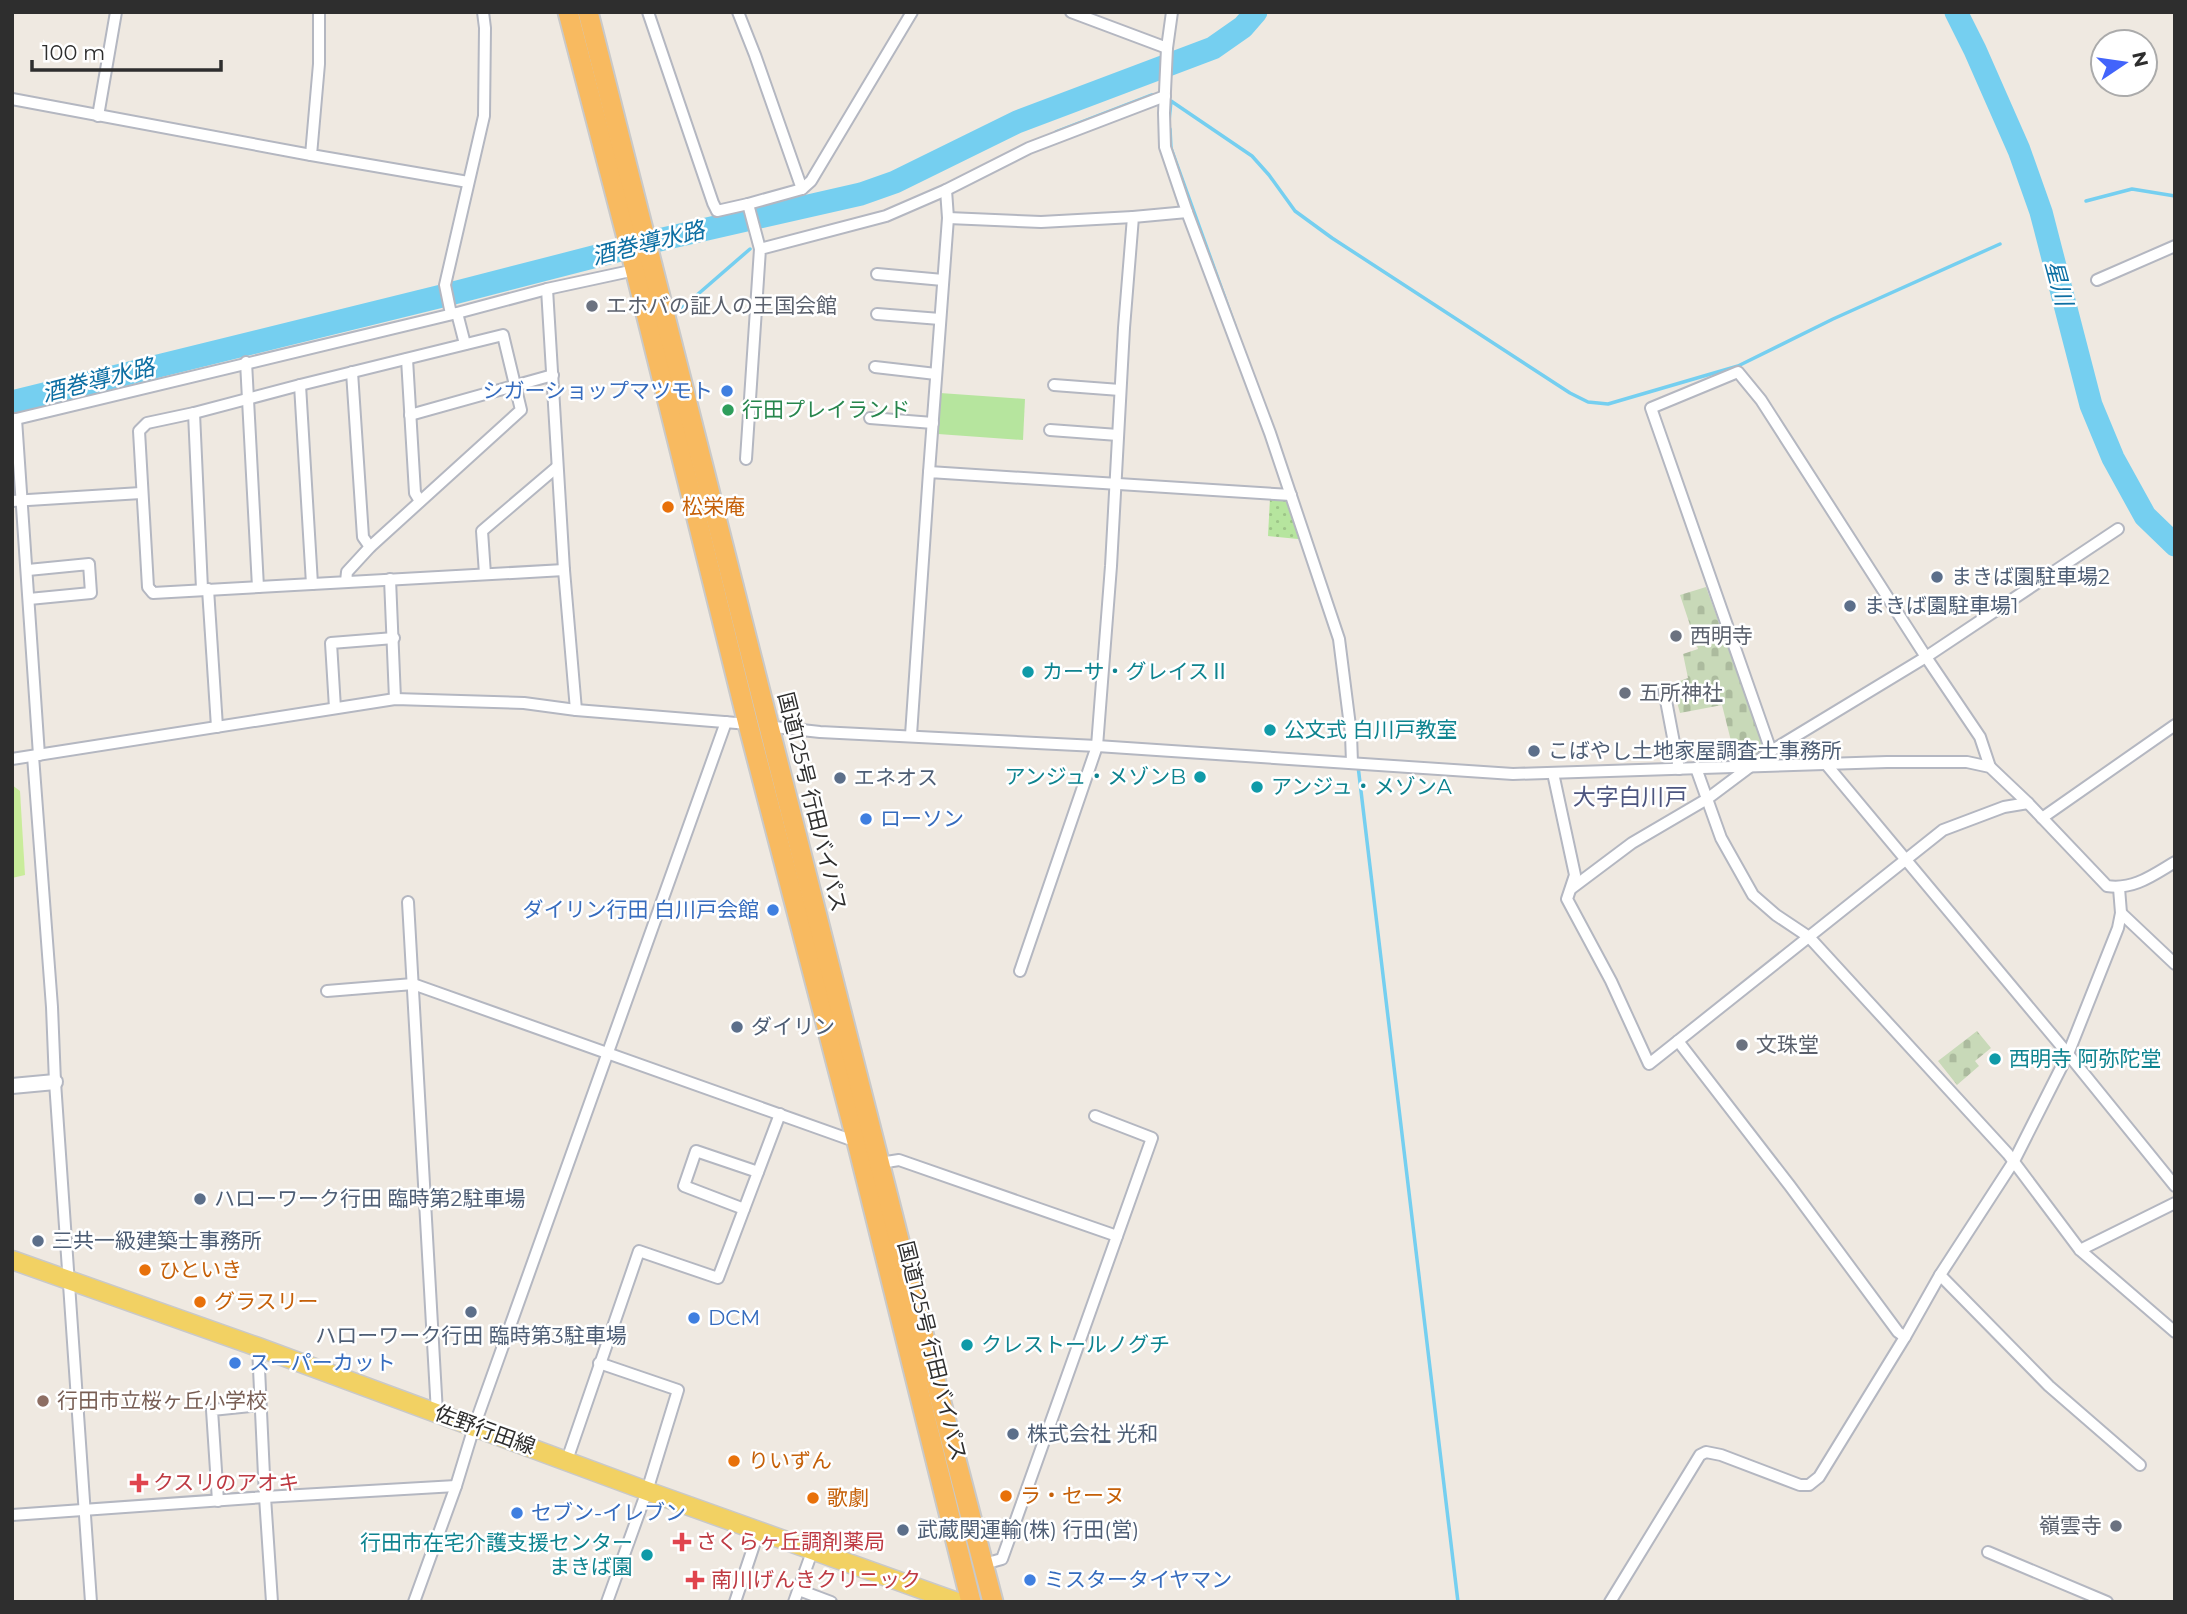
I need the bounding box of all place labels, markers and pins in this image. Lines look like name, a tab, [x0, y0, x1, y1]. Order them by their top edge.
place label: エホバの証人の王国会館	[606, 293, 837, 318]
marker: エホバの証人の王国会館	[584, 298, 600, 314]
place label: シガーショップマツモト	[482, 378, 713, 403]
marker: シガーショップマツモト	[719, 383, 735, 399]
place label: 行田プレイランド	[742, 397, 910, 422]
marker: 行田プレイランド	[720, 402, 736, 418]
place label: 松栄庵	[682, 494, 745, 519]
marker: 松栄庵	[660, 499, 676, 515]
place label: まきば園駐車場2	[1951, 564, 2110, 589]
marker: まきば園駐車場2	[1929, 569, 1945, 585]
place label: まきば園駐車場1	[1864, 593, 2019, 618]
marker: まきば園駐車場1	[1842, 598, 1858, 614]
place label: 西明寺	[1690, 623, 1753, 648]
marker: 西明寺	[1668, 628, 1684, 644]
place label: カーサ・グレイスⅡ	[1042, 659, 1230, 684]
marker: カーサ・グレイスⅡ	[1020, 664, 1036, 680]
place label: 五所神社	[1639, 680, 1723, 705]
marker: 五所神社	[1617, 685, 1633, 701]
place label: 公文式 白川戸教室	[1284, 717, 1458, 742]
marker: 公文式 白川戸教室	[1262, 722, 1278, 738]
place label: こばやし土地家屋調査士事務所	[1548, 738, 1842, 763]
marker: こばやし土地家屋調査士事務所	[1526, 743, 1542, 759]
place label: アンジュ・メゾンB	[1004, 764, 1186, 789]
place label: エネオス	[854, 765, 938, 790]
marker: アンジュ・メゾンB	[1192, 769, 1208, 785]
marker: エネオス	[832, 770, 848, 786]
place label: アンジュ・メゾンA	[1271, 774, 1453, 799]
marker: アンジュ・メゾンA	[1249, 779, 1265, 795]
place label: ローソン	[880, 806, 964, 831]
marker: ローソン	[858, 811, 874, 827]
place label: ダイリン行田 白川戸会館	[522, 897, 759, 922]
marker: ダイリン行田 白川戸会館	[765, 902, 781, 918]
place label: ダイリン	[751, 1014, 835, 1039]
marker: ダイリン	[729, 1019, 745, 1035]
place label: 文珠堂	[1756, 1032, 1819, 1057]
marker: 文珠堂	[1734, 1037, 1750, 1053]
place label: 西明寺 阿弥陀堂	[2009, 1046, 2162, 1071]
marker: 西明寺 阿弥陀堂	[1987, 1051, 2003, 1067]
place label: ハローワーク行田 臨時第2駐車場	[214, 1186, 525, 1211]
marker: ハローワーク行田 臨時第2駐車場	[192, 1191, 208, 1207]
place label: 三共一級建築士事務所	[52, 1228, 262, 1253]
marker: 三共一級建築士事務所	[30, 1233, 46, 1249]
place label: ひといき	[159, 1257, 242, 1282]
marker: ひといき	[137, 1262, 153, 1278]
place label: グラスリー	[214, 1289, 319, 1314]
marker: グラスリー	[192, 1294, 208, 1310]
marker: ハローワーク行田 臨時第3駐車場	[463, 1304, 479, 1320]
place label: DCM	[708, 1305, 760, 1330]
marker: DCM	[686, 1310, 702, 1326]
place label: ハローワーク行田 臨時第3駐車場	[315, 1323, 627, 1348]
place label: クレストールノグチ	[981, 1332, 1170, 1357]
marker: クレストールノグチ	[959, 1337, 975, 1353]
place label: スーパーカット	[249, 1350, 396, 1375]
marker: スーパーカット	[227, 1355, 243, 1371]
place label: 行田市立桜ヶ丘小学校	[57, 1388, 267, 1413]
marker: 行田市立桜ヶ丘小学校	[35, 1393, 51, 1409]
place label: 株式会社 光和	[1027, 1421, 1159, 1446]
marker: 株式会社 光和	[1005, 1426, 1021, 1442]
place label: りいずん	[748, 1448, 832, 1473]
marker: りいずん	[726, 1453, 742, 1469]
place label: クスリのアオキ	[153, 1470, 299, 1495]
marker: クスリのアオキ	[131, 1475, 147, 1491]
place label: ラ・セーヌ	[1020, 1483, 1125, 1508]
place label: 歌劇	[827, 1485, 869, 1510]
marker: ラ・セーヌ	[998, 1488, 1014, 1504]
marker: 歌劇	[805, 1490, 821, 1506]
place label: セブン-イレブン	[531, 1500, 686, 1525]
marker: セブン-イレブン	[509, 1505, 525, 1521]
place label: 嶺雲寺	[2039, 1513, 2102, 1538]
place label: 武蔵関運輸(株) 行田(営)	[917, 1517, 1139, 1542]
marker: 嶺雲寺	[2108, 1518, 2124, 1534]
marker: 武蔵関運輸(株) 行田(営)	[895, 1522, 911, 1538]
place label: さくらヶ丘調剤薬局	[696, 1529, 885, 1554]
place label: 行田市在宅介護支援センター まきば園	[360, 1530, 633, 1579]
marker: さくらヶ丘調剤薬局	[674, 1534, 690, 1550]
marker: 行田市在宅介護支援センター まきば園	[639, 1547, 655, 1563]
place label: 南川げんきクリニック	[711, 1567, 921, 1592]
place label: ミスタータイヤマン	[1044, 1567, 1232, 1592]
marker: 南川げんきクリニック	[685, 1570, 705, 1590]
marker: ミスタータイヤマン	[1022, 1572, 1038, 1588]

